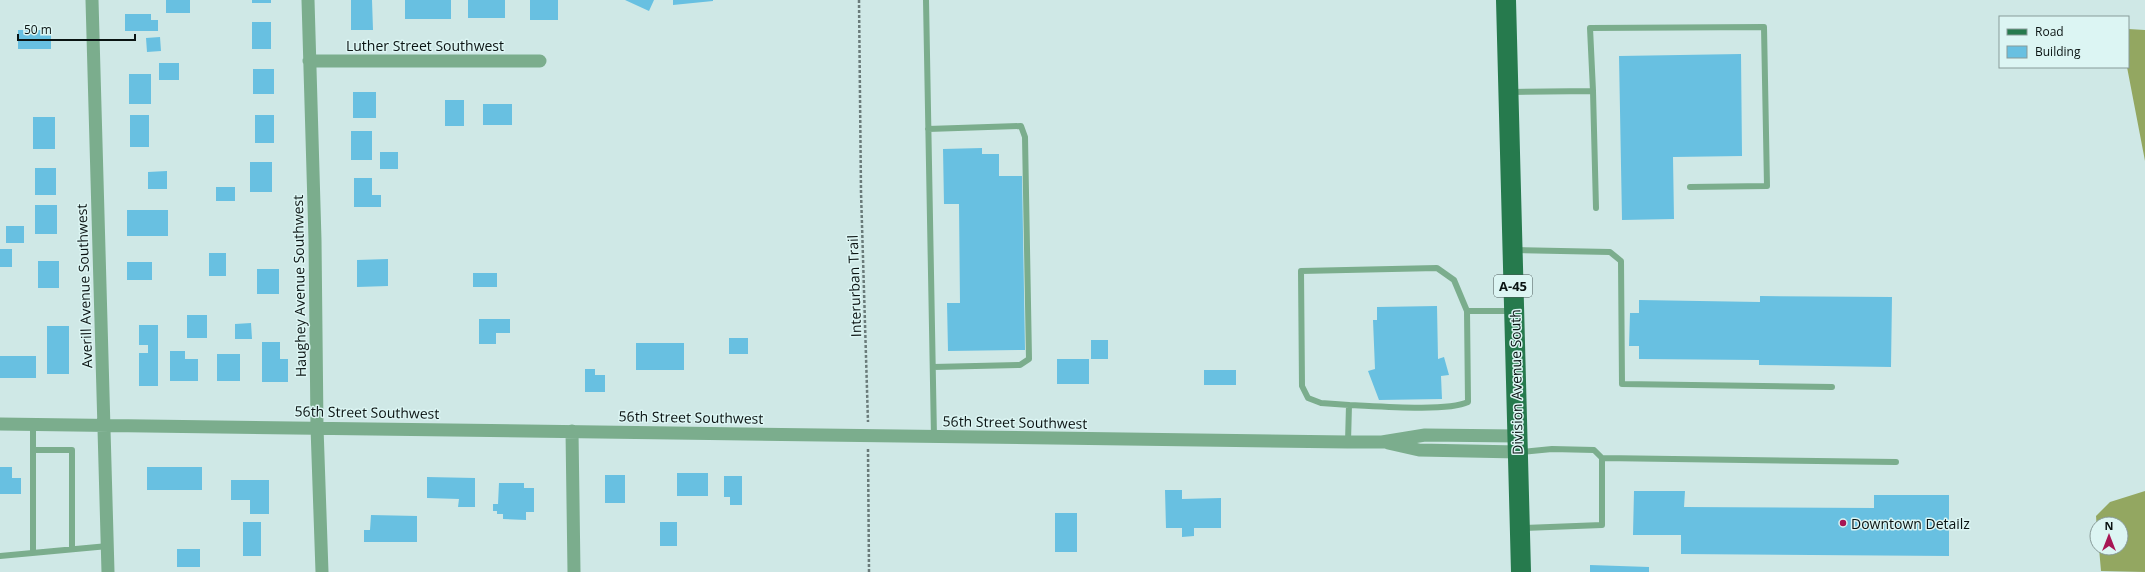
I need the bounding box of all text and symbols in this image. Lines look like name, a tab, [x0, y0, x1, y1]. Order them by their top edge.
scale bar	[18, 16, 135, 42]
legend	[1999, 16, 2129, 68]
text: 50 m	[24, 21, 52, 38]
text: Road	[2035, 23, 2064, 40]
street label: Luther Street Southwest	[346, 36, 504, 55]
text: Building	[2035, 43, 2081, 60]
street label: Haughey Avenue Southwest	[288, 195, 310, 377]
street label: Averill Avenue Southwest	[72, 203, 96, 369]
street label: Interurban Trail	[843, 235, 865, 337]
road number: A-45	[1494, 275, 1532, 297]
street label: Division Avenue South	[1505, 309, 1527, 455]
street label: 56th Street Southwest	[295, 401, 439, 423]
street label: 56th Street Southwest	[619, 406, 763, 428]
street label: 56th Street Southwest	[943, 411, 1087, 433]
place label: Downtown Detailz	[1851, 514, 1970, 533]
north arrow	[2089, 516, 2129, 556]
marker: Downtown Detailz	[1838, 518, 1848, 528]
text: N	[2105, 518, 2113, 533]

